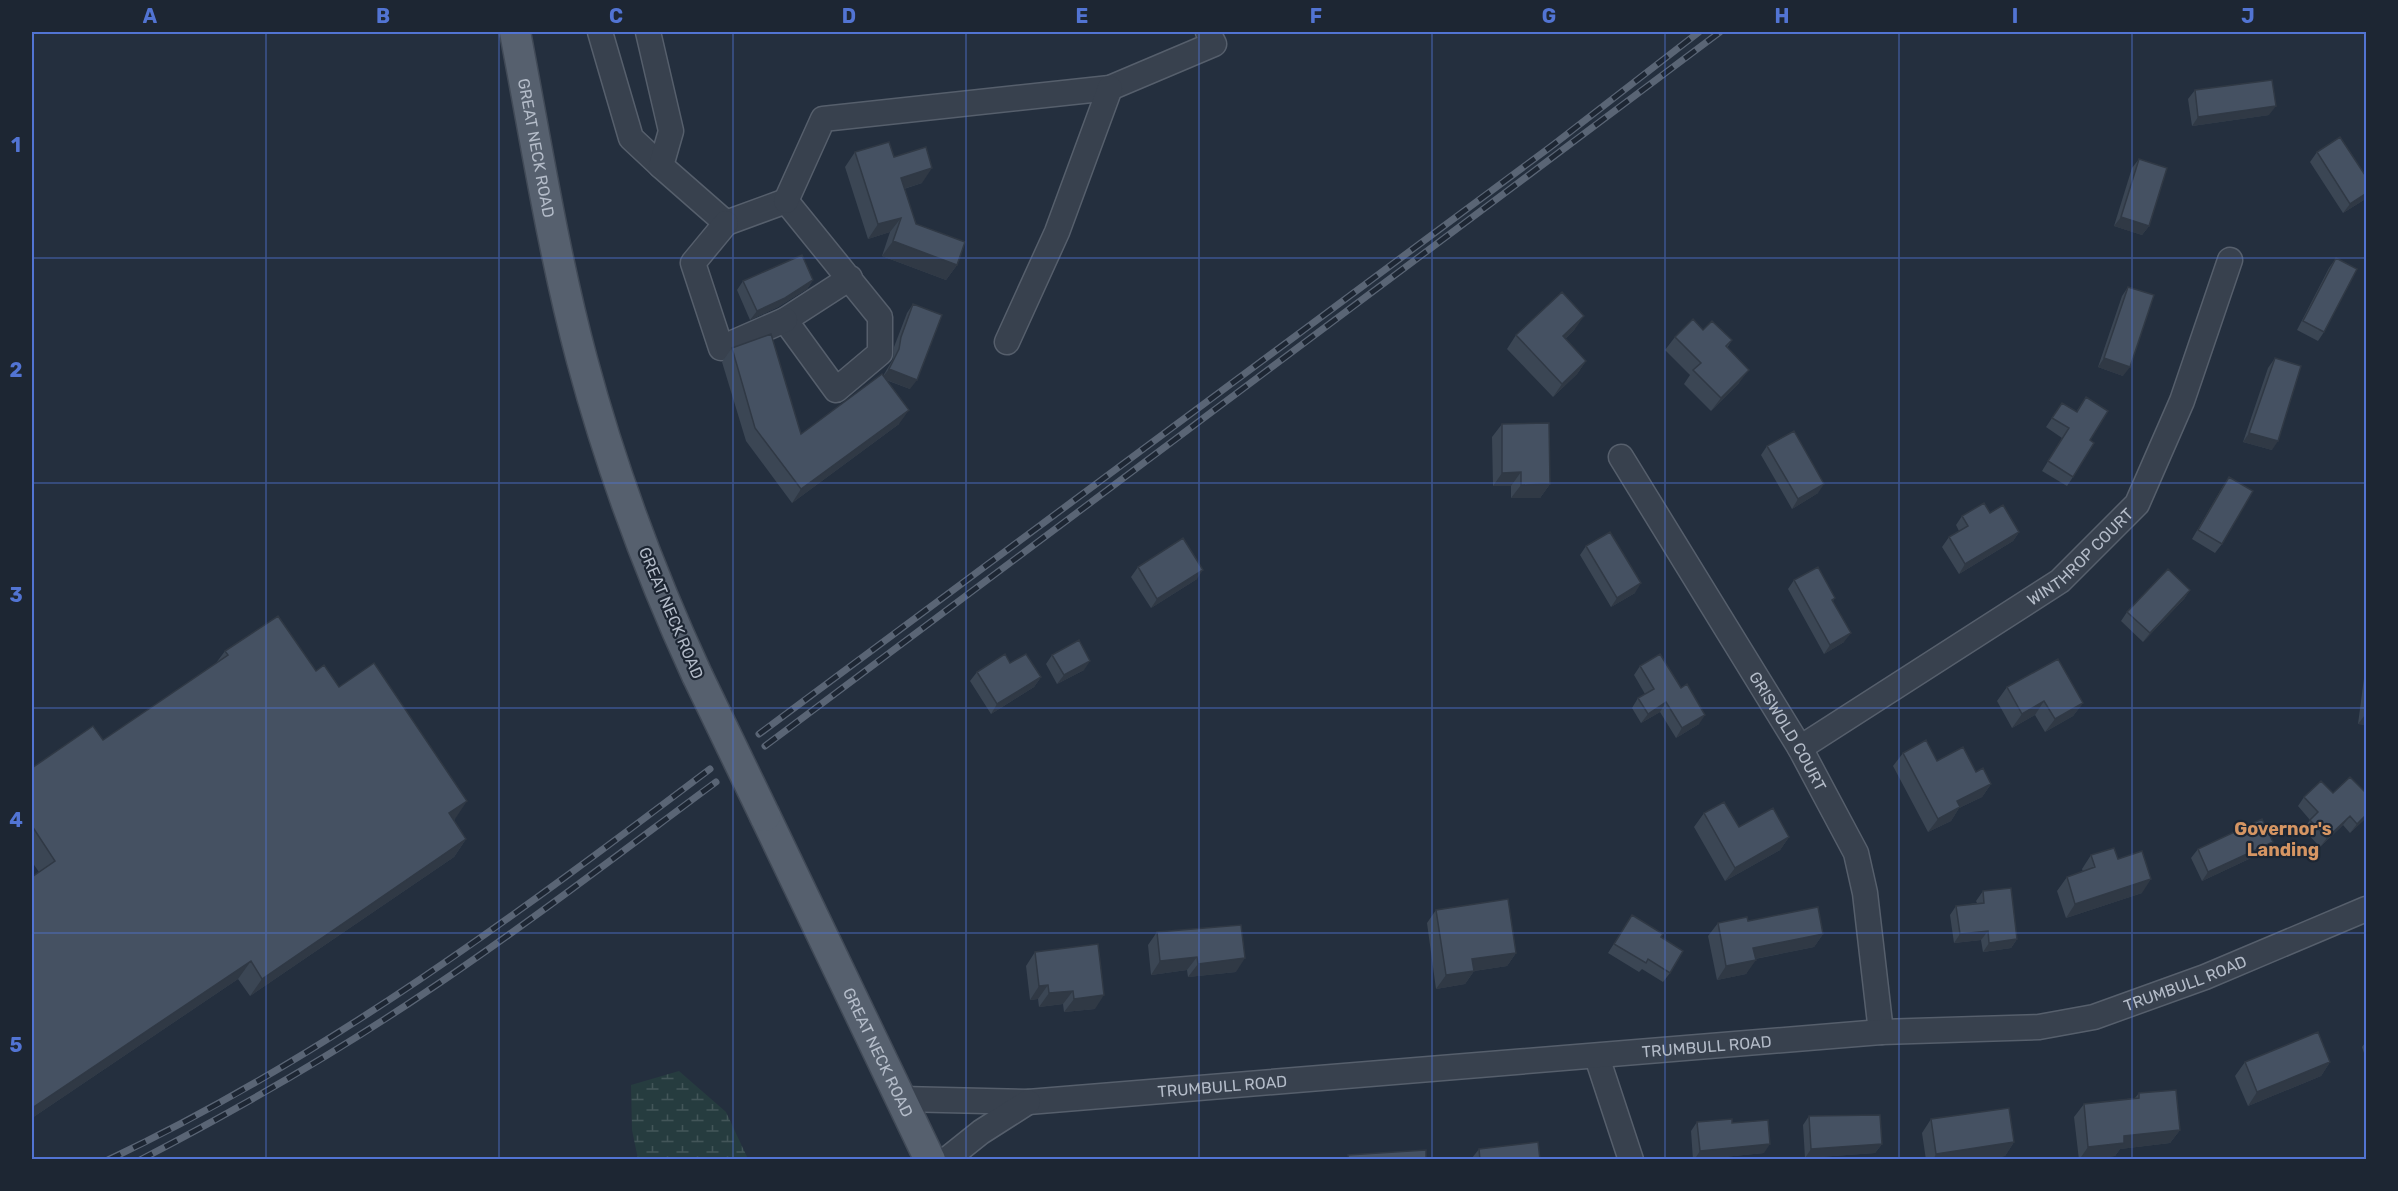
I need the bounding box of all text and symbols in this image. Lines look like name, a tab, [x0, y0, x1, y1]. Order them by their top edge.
text: A	[143, 4, 158, 28]
text: B	[376, 4, 390, 28]
text: C	[609, 4, 623, 28]
text: D	[842, 4, 856, 28]
text: E	[1076, 4, 1088, 28]
text: F	[1310, 4, 1322, 28]
text: G	[1542, 4, 1556, 28]
text: H	[1775, 4, 1789, 28]
text: I	[2012, 4, 2018, 28]
text: J	[2241, 4, 2255, 28]
street label: GREAT NECK ROAD	[514, 77, 559, 219]
text: 1	[11, 133, 21, 157]
text: 2	[10, 358, 23, 382]
street label: WINTHROP COURT	[2024, 504, 2137, 609]
street label: GREAT NECK ROAD	[635, 544, 707, 682]
text: 3	[9, 583, 23, 607]
street label: GRISWOLD COURT	[1746, 668, 1831, 794]
text: 4	[9, 808, 23, 832]
district label: Governor's Landing	[2234, 818, 2332, 861]
street label: TRUMBULL ROAD	[2121, 951, 2249, 1015]
street label: GREAT NECK ROAD	[839, 985, 917, 1120]
street label: TRUMBULL ROAD	[1641, 1032, 1772, 1061]
text: 5	[10, 1033, 23, 1057]
street label: TRUMBULL ROAD	[1157, 1071, 1288, 1101]

